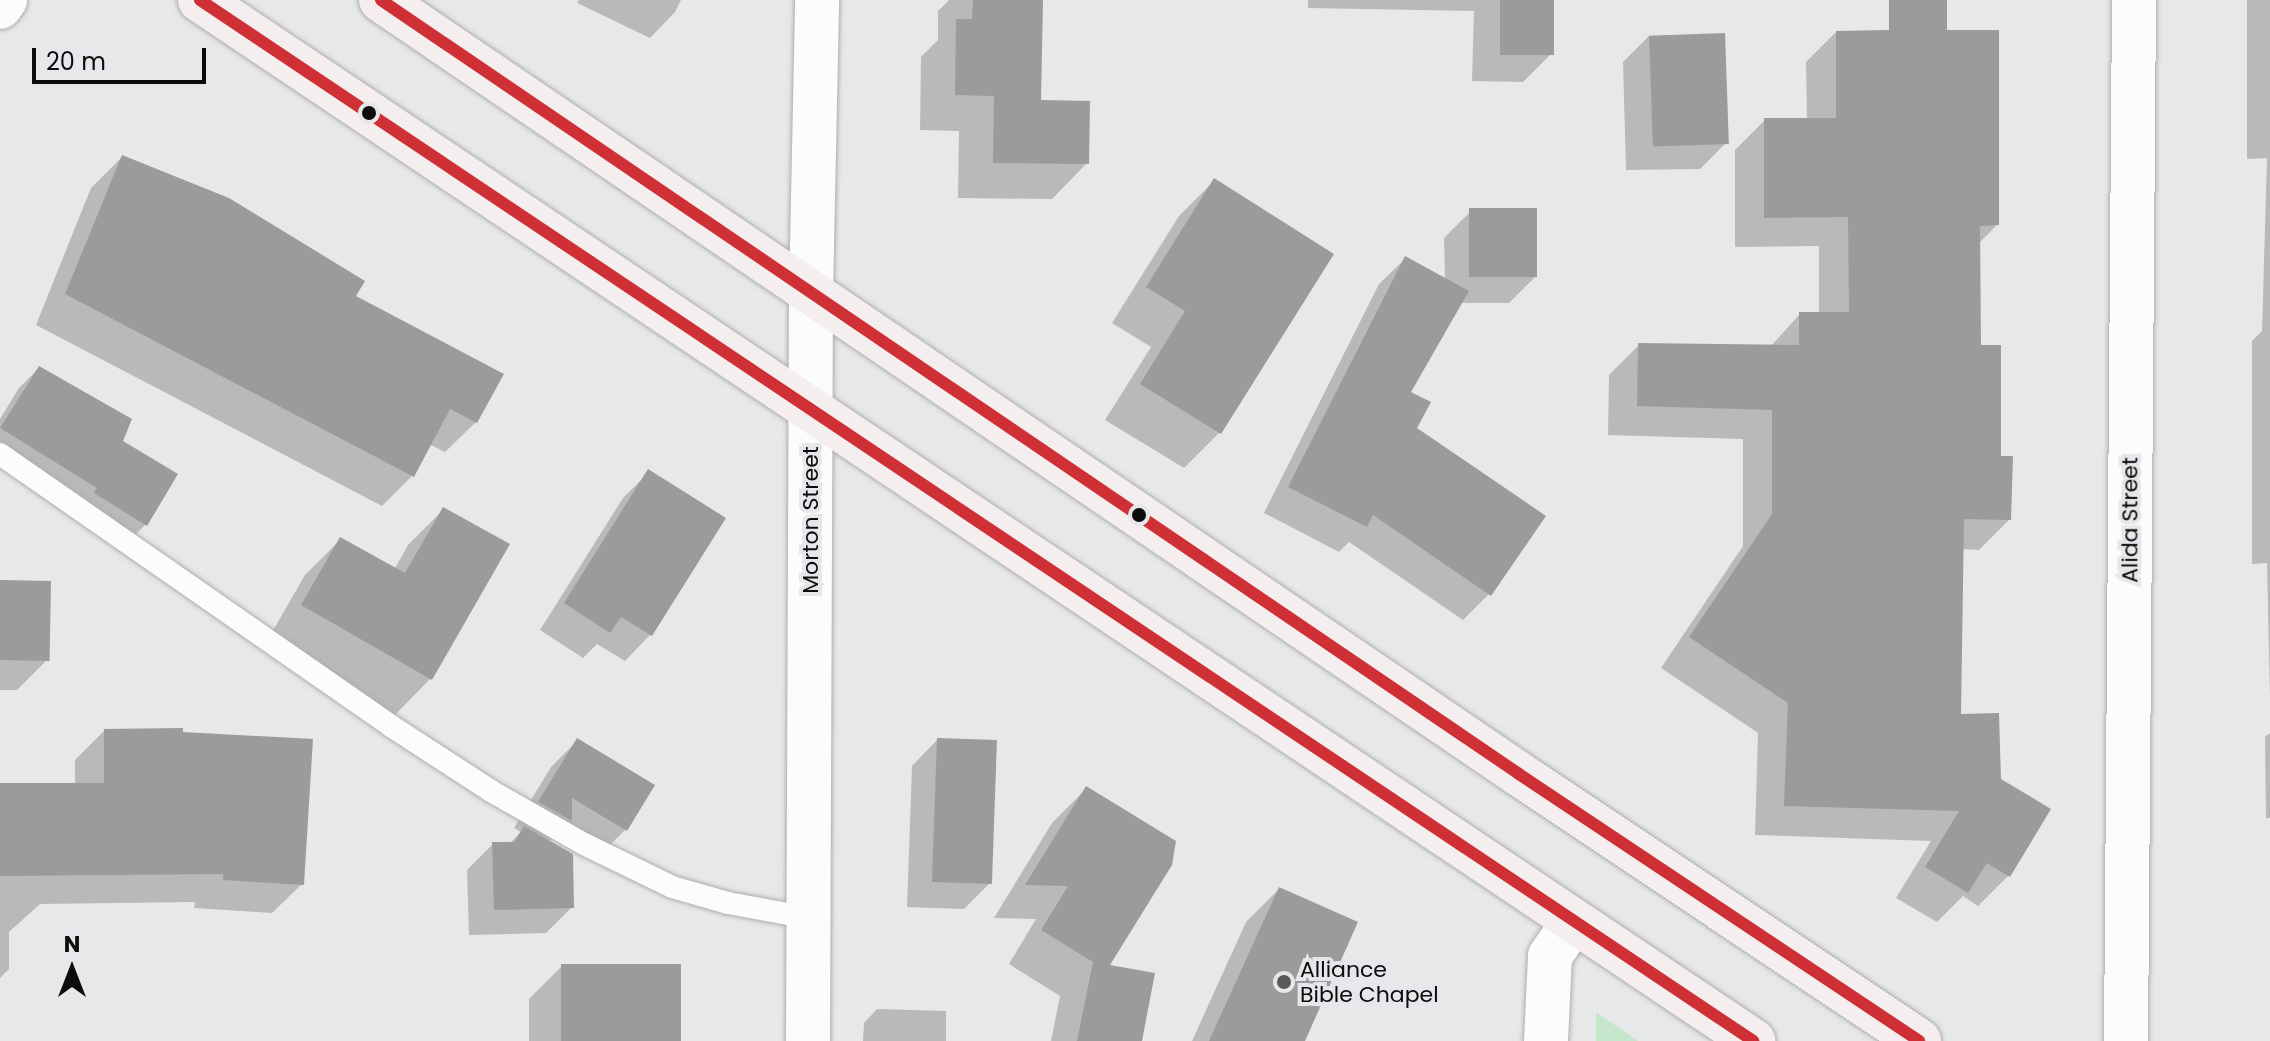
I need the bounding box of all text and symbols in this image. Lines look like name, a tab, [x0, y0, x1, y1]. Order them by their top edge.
scale bar	[36, 32, 210, 82]
text: 20 m	[46, 45, 106, 78]
unlabelled marker	[361, 105, 377, 121]
street label: Morton Street	[798, 446, 824, 594]
street label: Alida Street	[2117, 457, 2143, 583]
unlabelled marker	[1131, 507, 1147, 523]
north arrow	[32, 929, 112, 1009]
text: N	[64, 929, 80, 960]
place label: Alliance Bible Chapel	[1300, 956, 1439, 1008]
marker: Alliance Bible Chapel	[1275, 973, 1293, 991]

